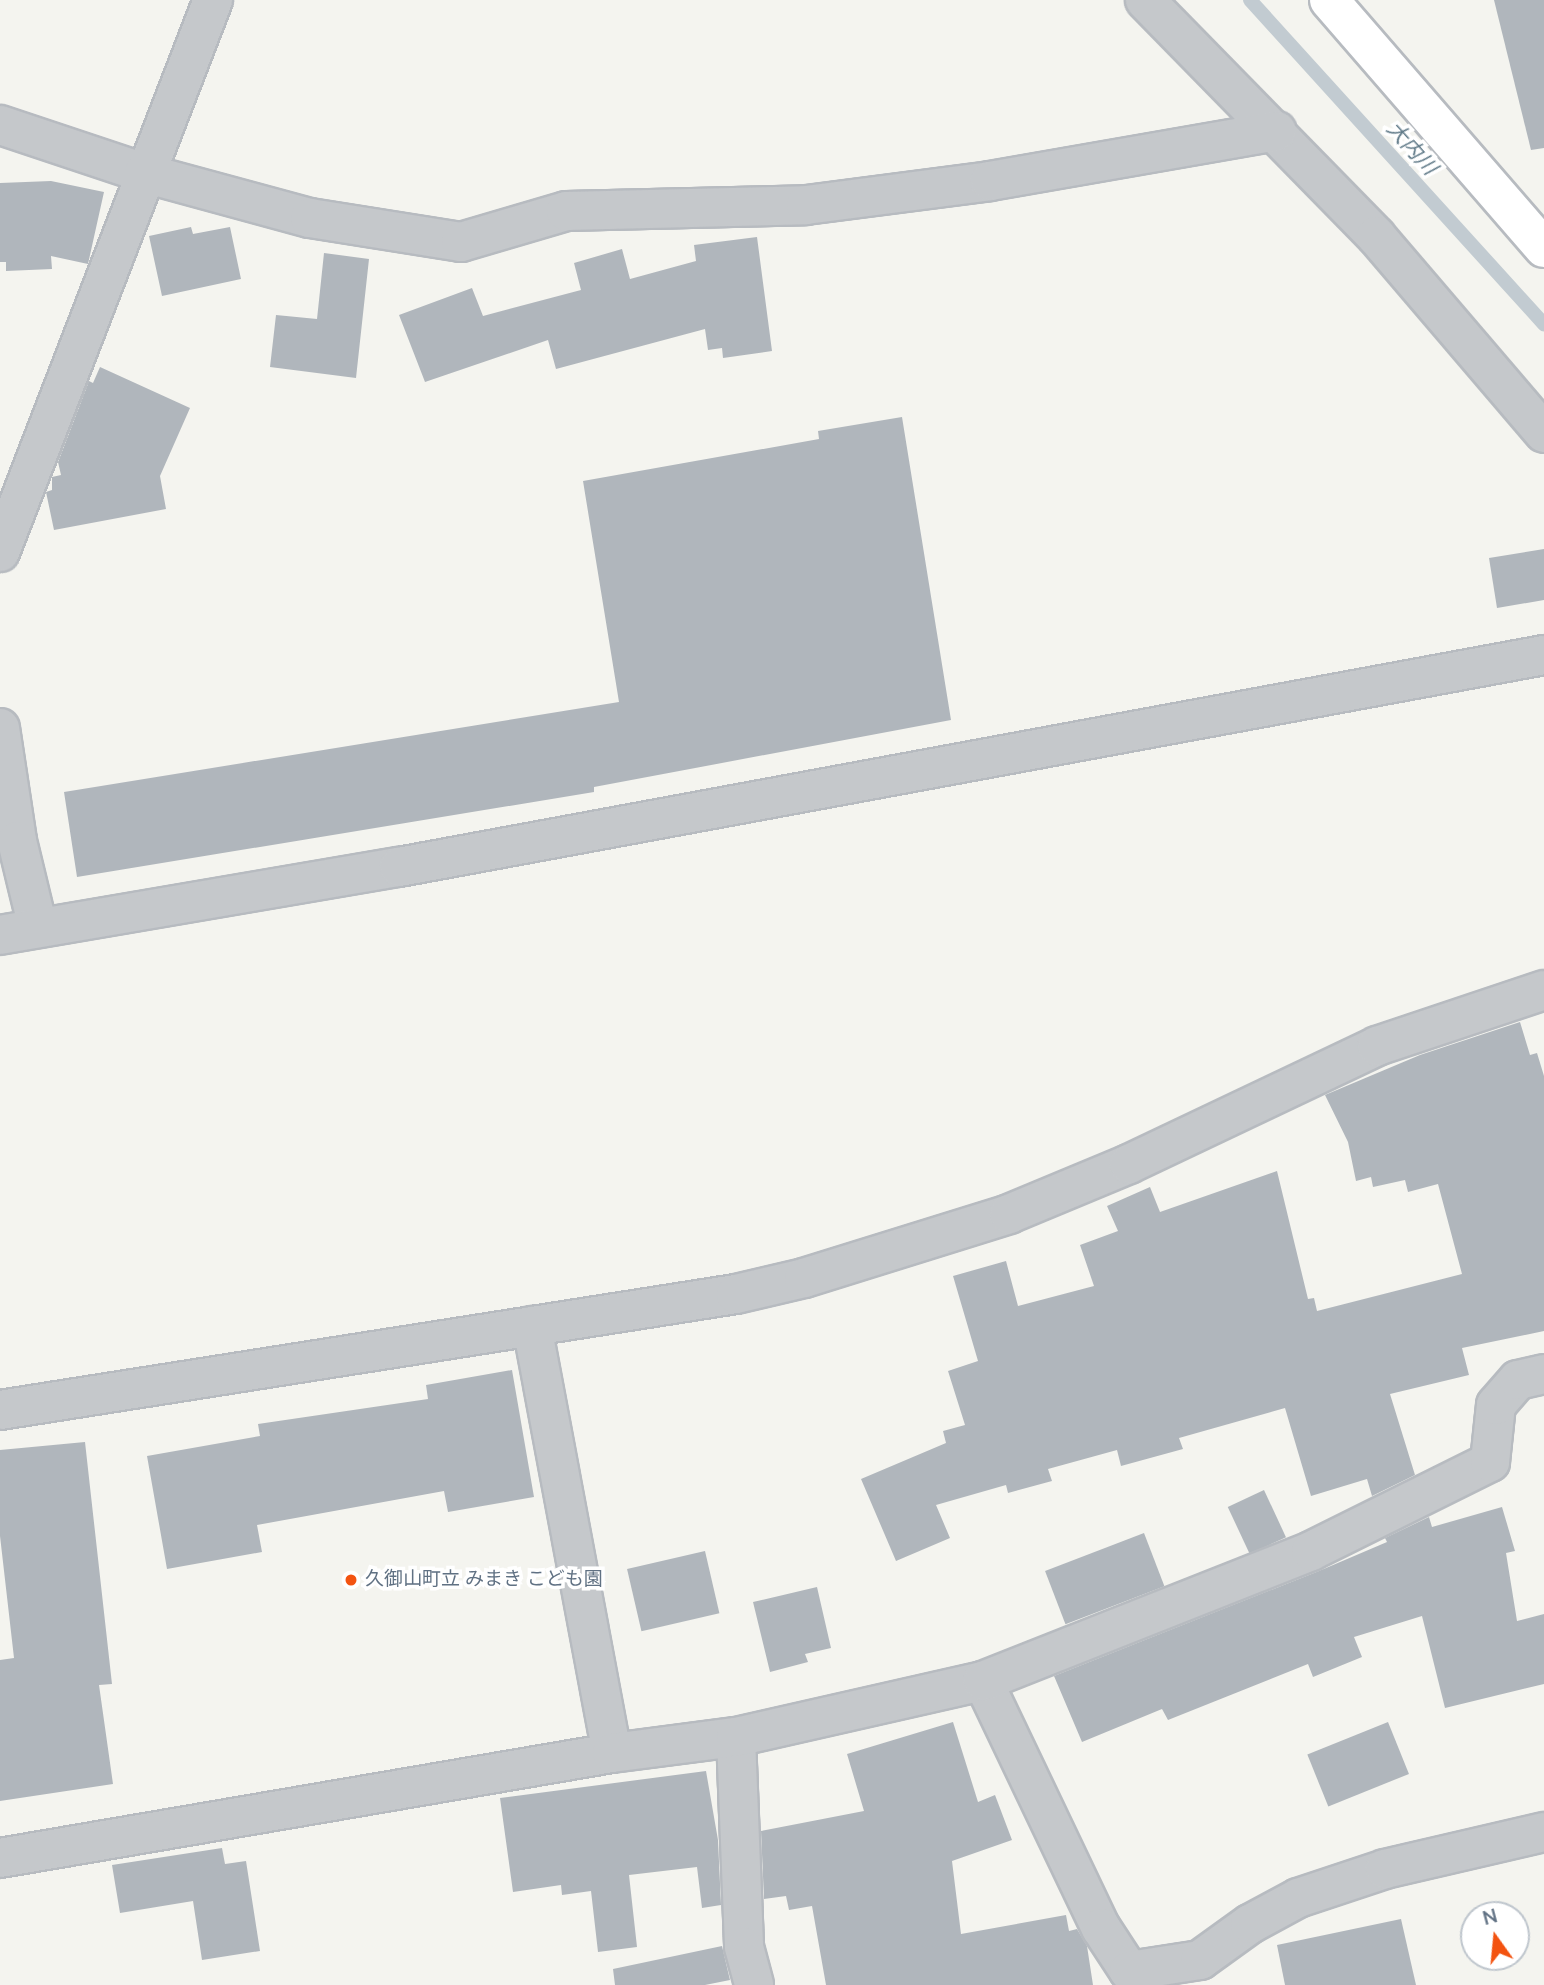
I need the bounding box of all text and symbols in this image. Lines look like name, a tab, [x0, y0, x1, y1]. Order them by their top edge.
water label: 大内川	[1382, 116, 1442, 180]
place label: 久御山町立 みまき こども園	[365, 1569, 603, 1591]
marker: 久御山町立 みまき こども園	[343, 1572, 359, 1588]
north arrow	[1460, 1901, 1530, 1971]
text: N	[1480, 1903, 1500, 1932]

